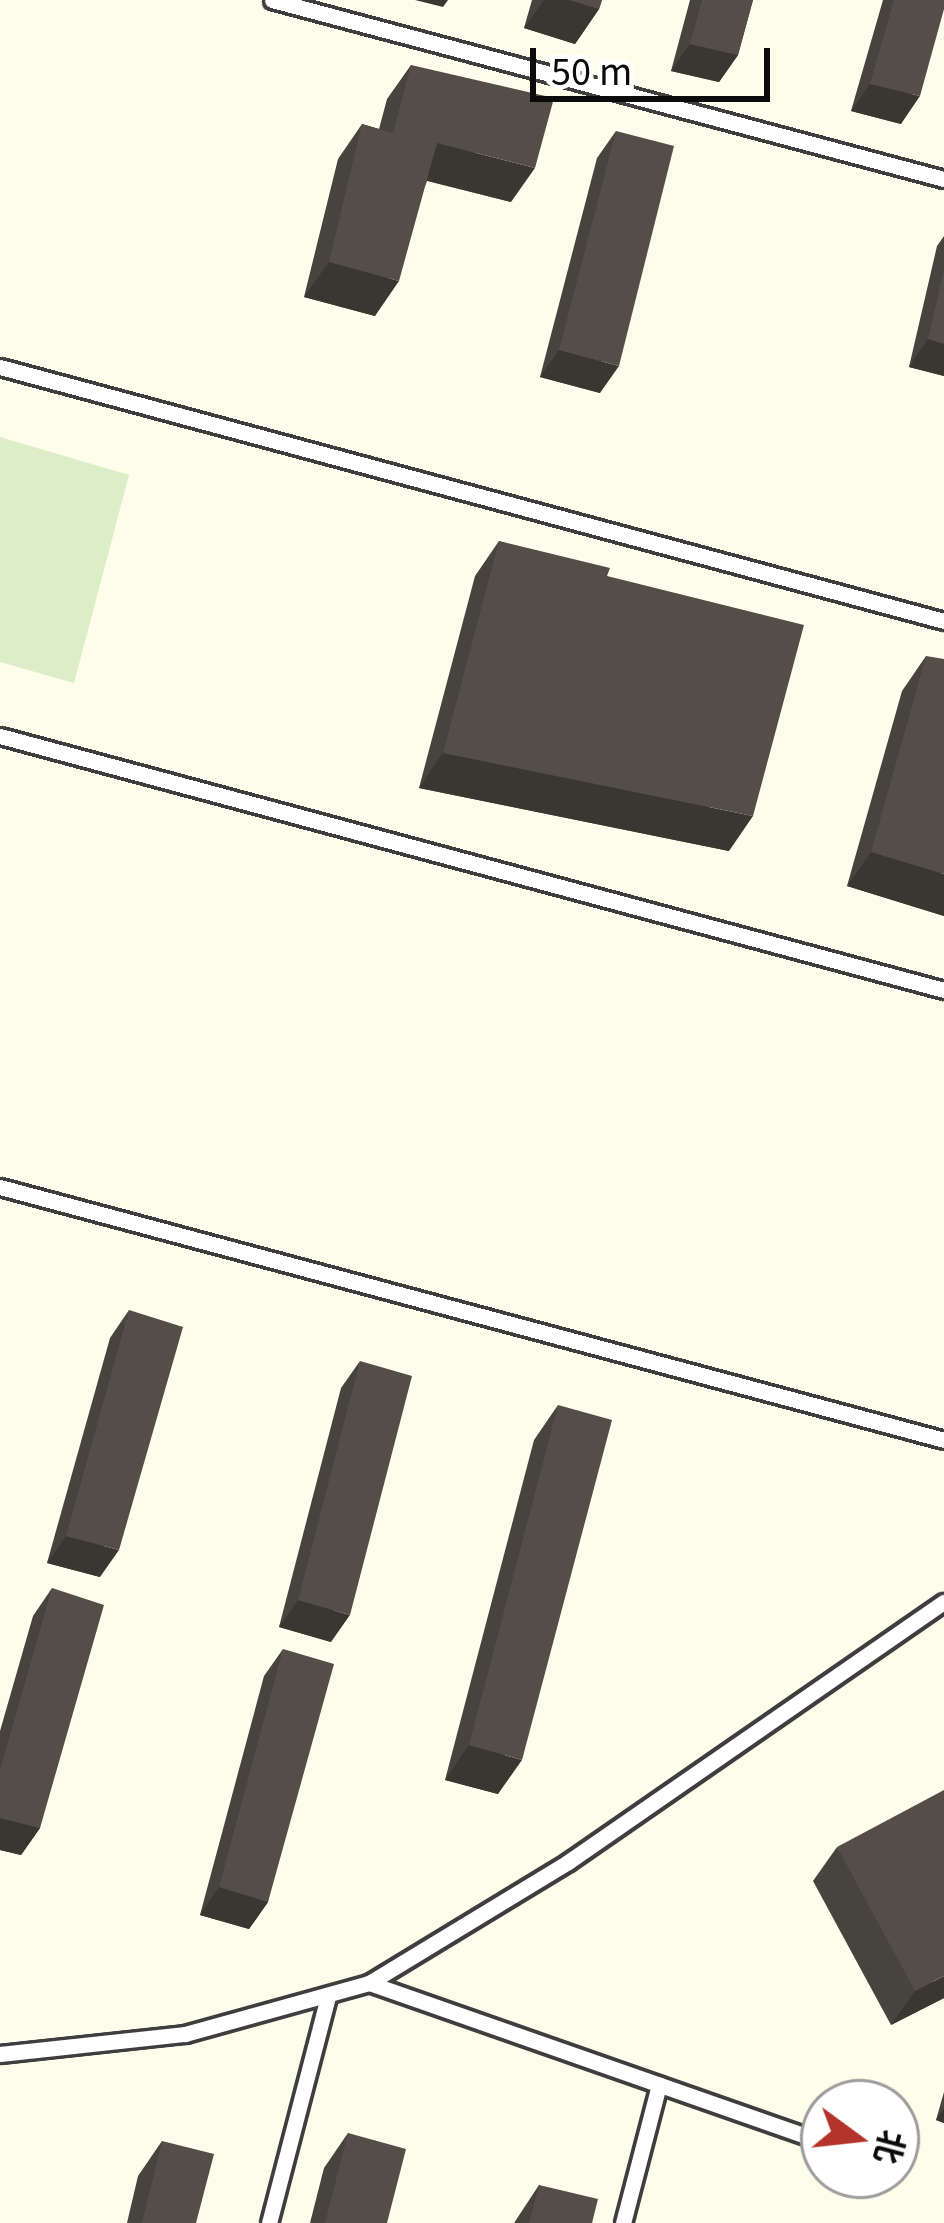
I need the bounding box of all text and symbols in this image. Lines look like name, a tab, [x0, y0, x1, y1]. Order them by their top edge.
scale bar	[536, 24, 776, 98]
text: 50 m	[551, 43, 632, 95]
north arrow	[800, 2079, 920, 2199]
text: 北	[864, 2125, 919, 2170]

